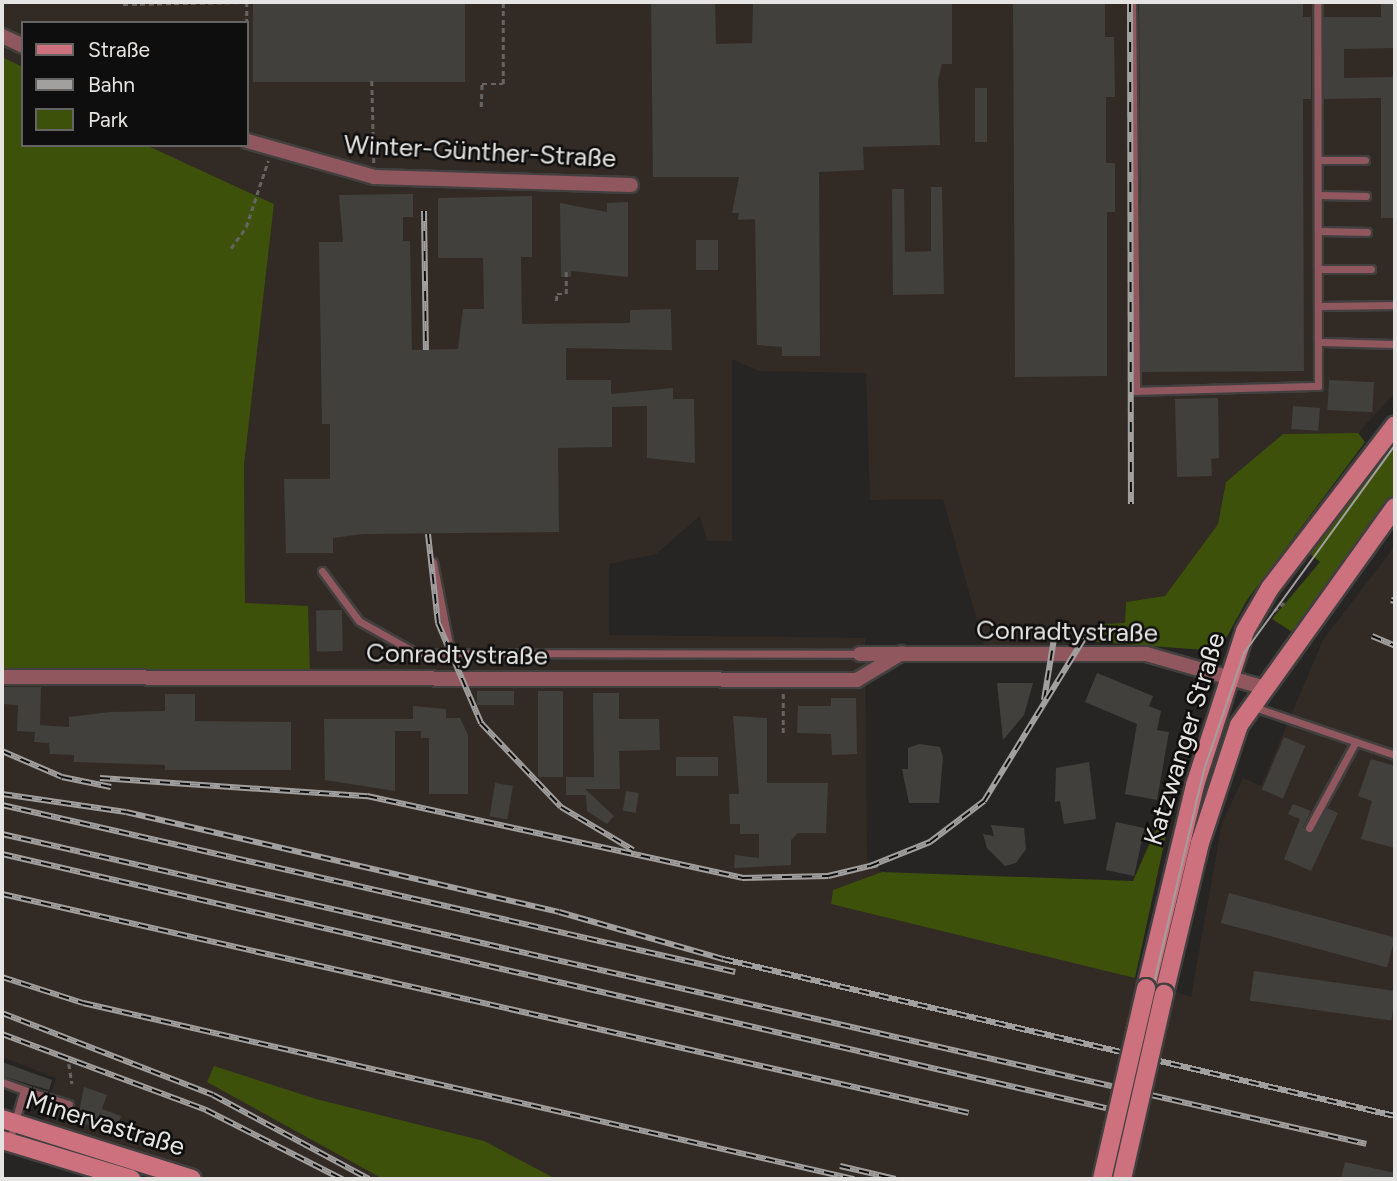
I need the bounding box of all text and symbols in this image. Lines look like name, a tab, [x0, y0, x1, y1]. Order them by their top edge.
legend	[21, 21, 248, 147]
text: Straße	[88, 37, 150, 62]
text: Bahn	[88, 72, 135, 97]
text: Park	[88, 107, 128, 132]
street label: Winter-Günther-Straße	[343, 129, 617, 175]
street label: Conradtystraße	[976, 615, 1158, 649]
street label: Katzwanger Straße	[1138, 629, 1232, 849]
street label: Conradtystraße	[366, 638, 548, 672]
street label: Minervastraße	[22, 1085, 188, 1163]

